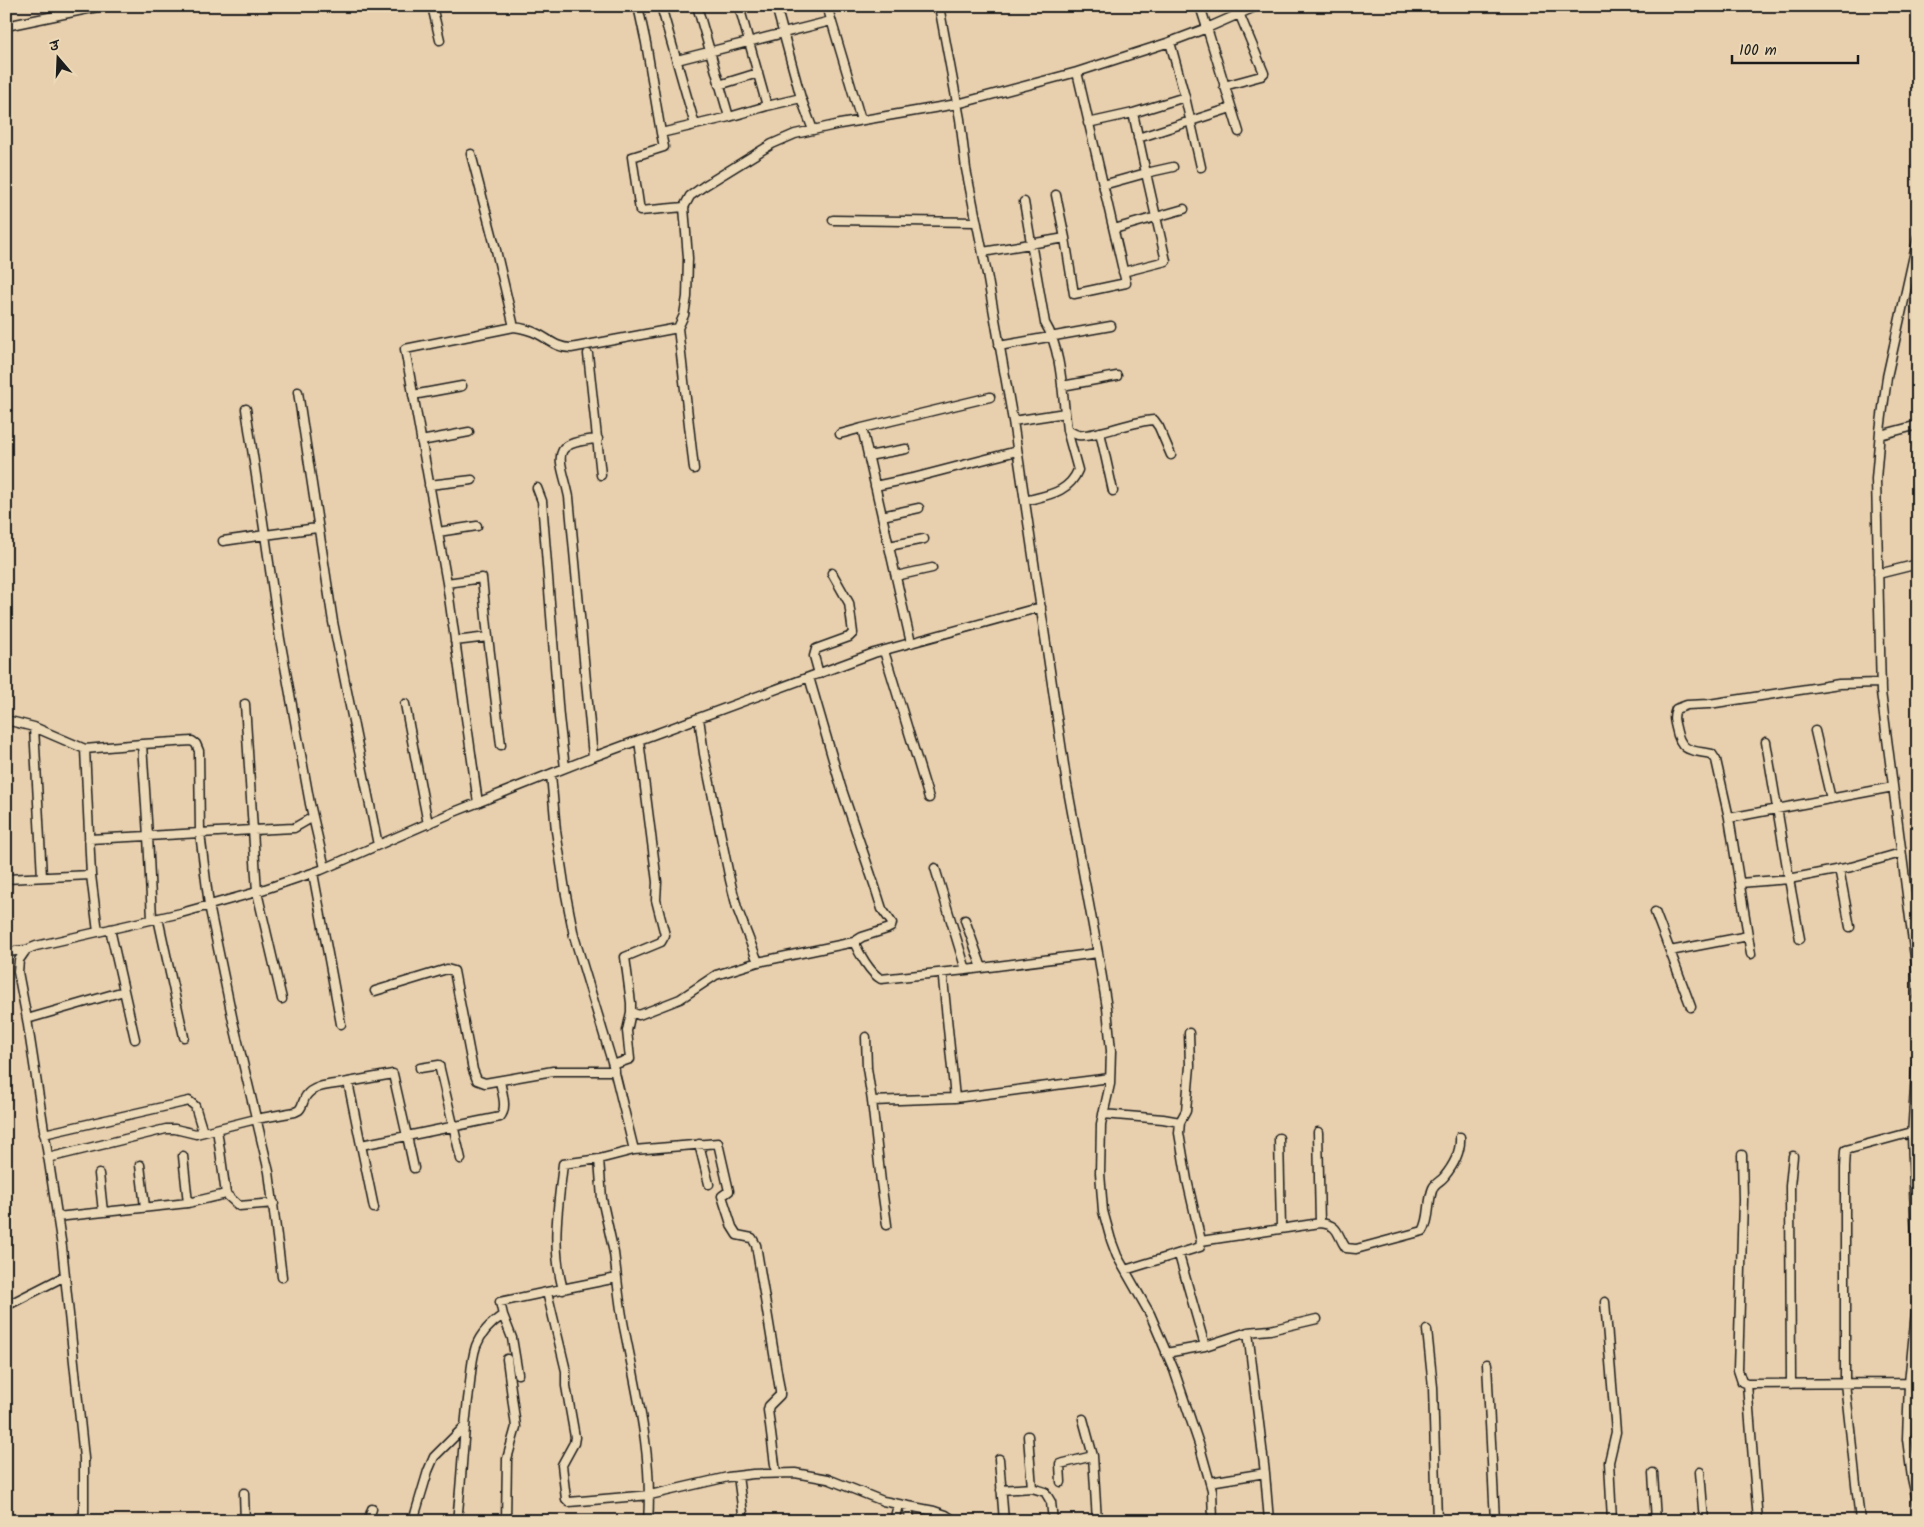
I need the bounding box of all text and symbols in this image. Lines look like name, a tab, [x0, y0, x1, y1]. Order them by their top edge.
north arrow	[32, 32, 82, 82]
scale bar	[1732, 32, 1858, 64]
text: उ	[46, 34, 65, 58]
text: 100 m	[1739, 39, 1777, 63]

